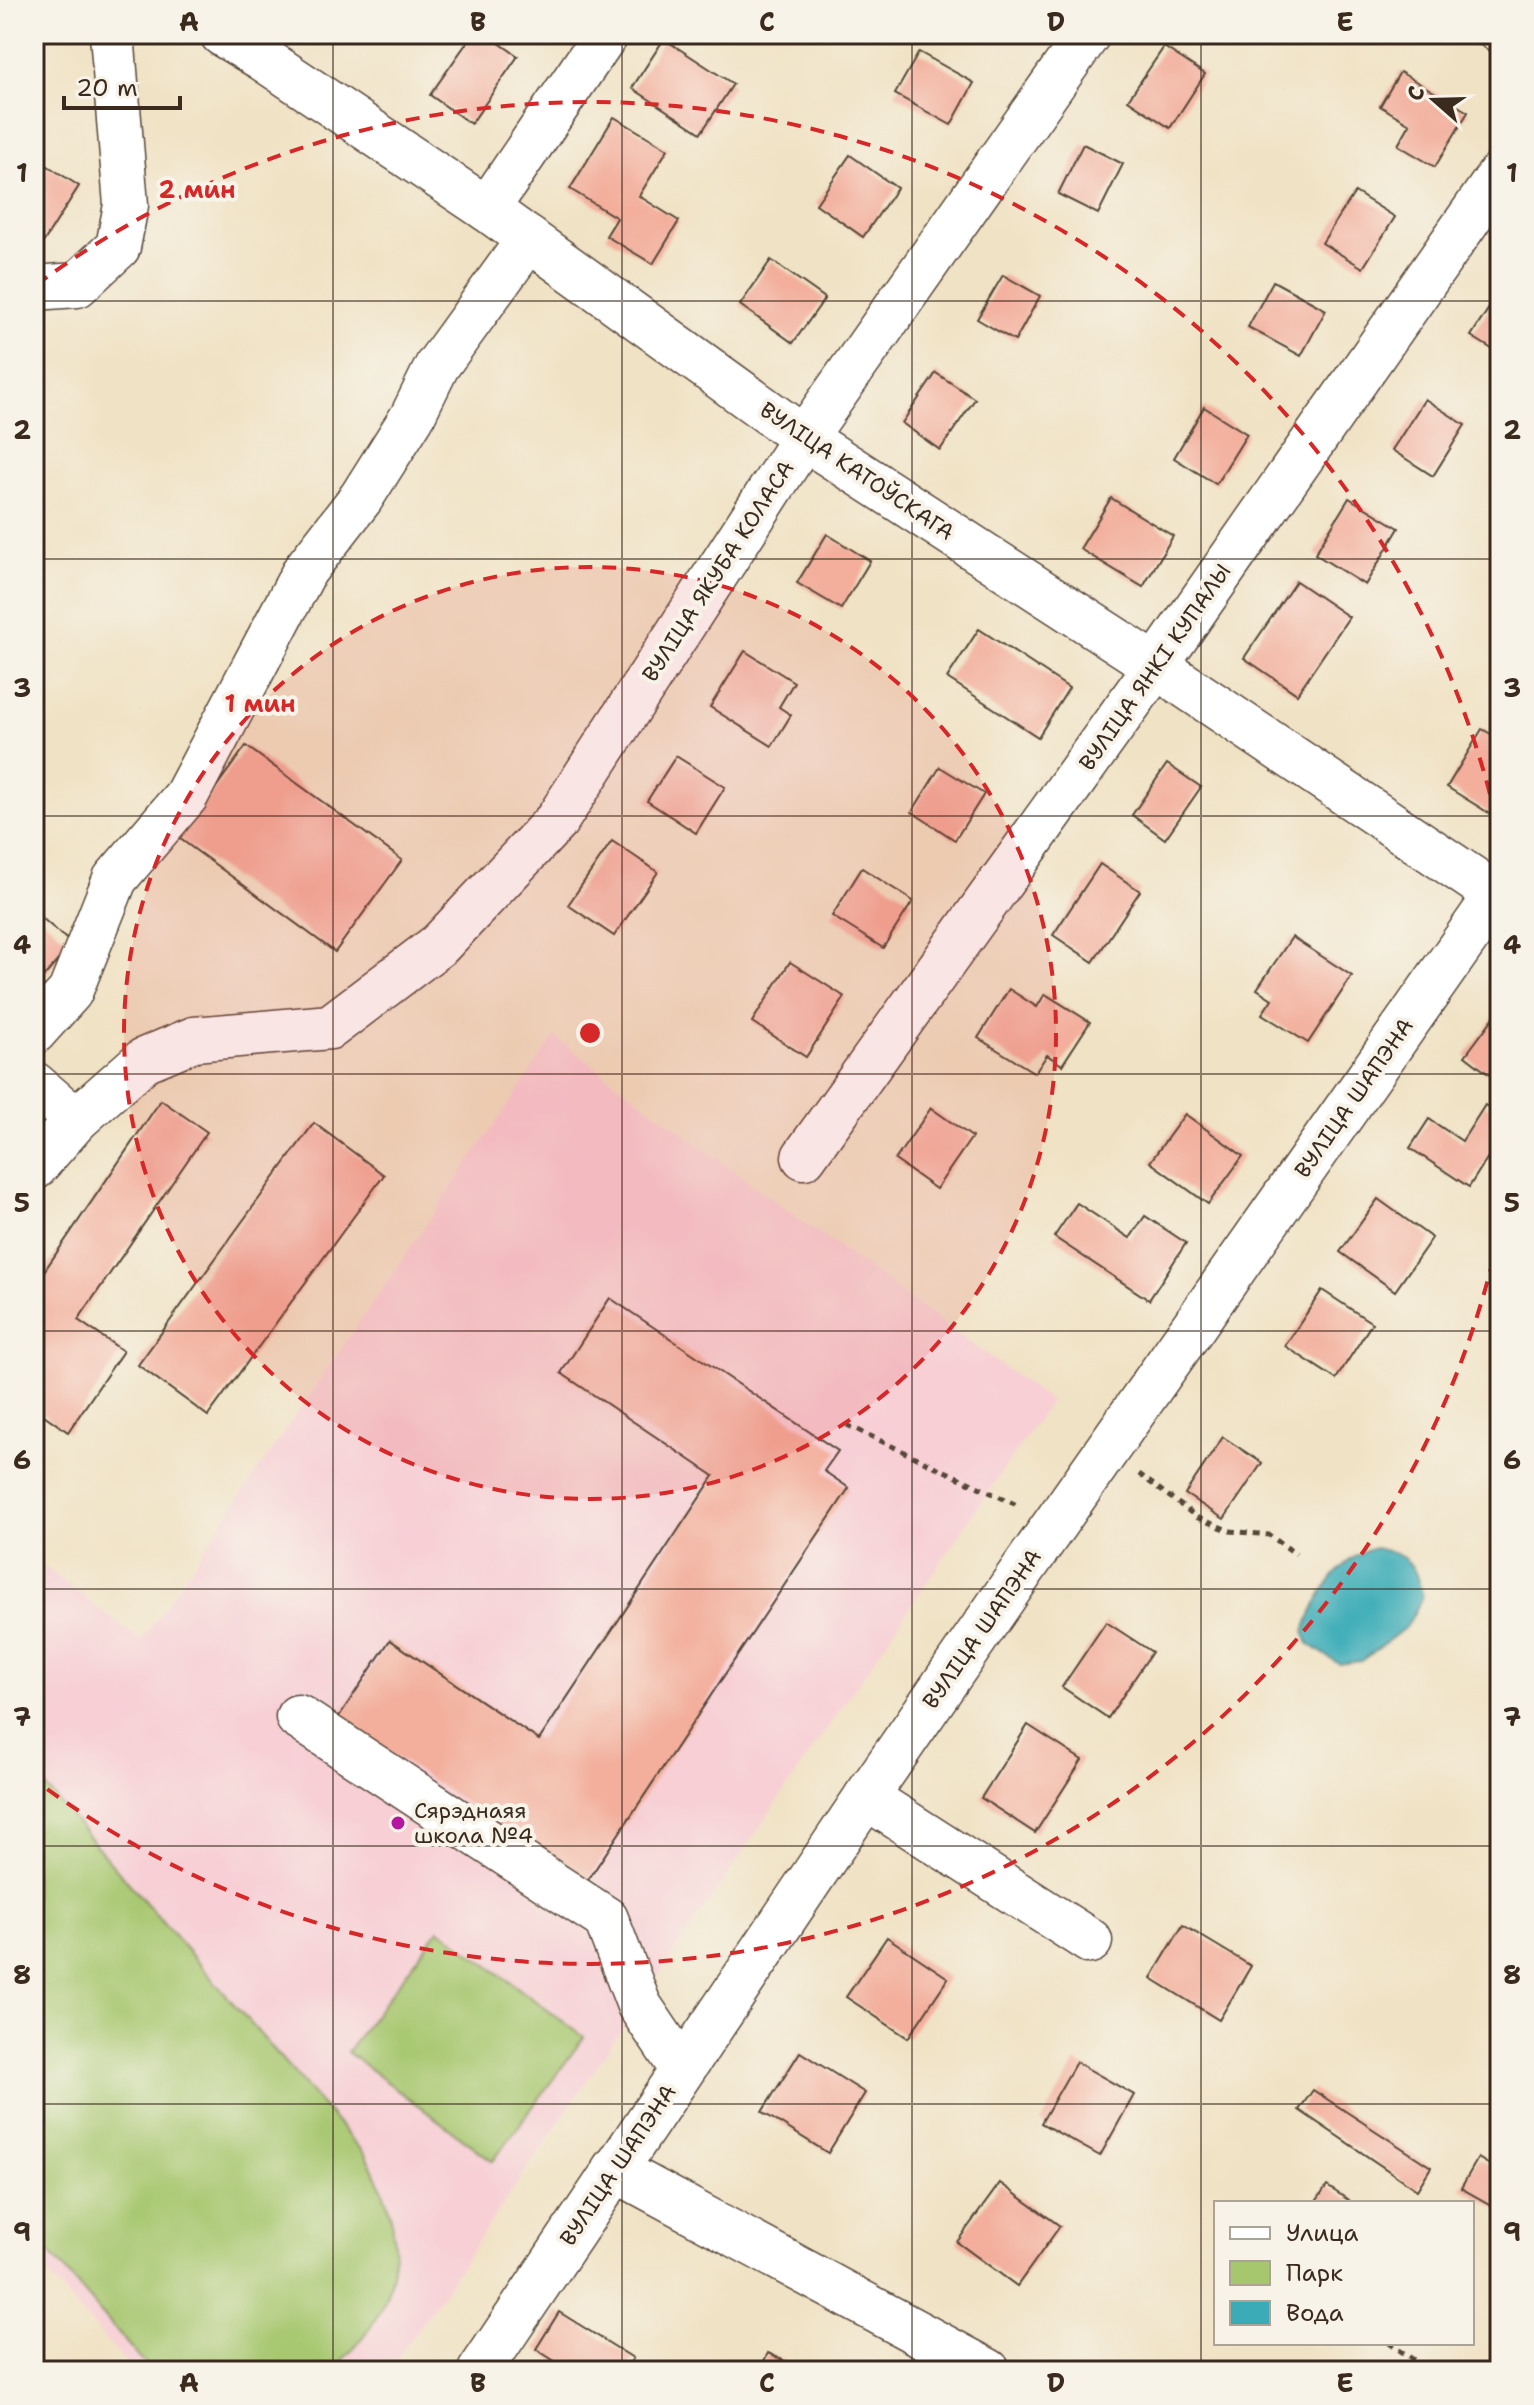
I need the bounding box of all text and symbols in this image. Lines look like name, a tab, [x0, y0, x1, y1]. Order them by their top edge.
text: A	[179, 4, 199, 39]
text: B	[470, 4, 486, 39]
text: C	[759, 4, 775, 39]
text: D	[1047, 4, 1065, 39]
text: E	[1336, 4, 1354, 39]
scale bar	[64, 60, 180, 110]
north arrow	[1394, 60, 1474, 140]
text: 20 m	[76, 72, 138, 104]
text: С	[1400, 82, 1432, 105]
text: 1	[16, 155, 28, 190]
text: 1	[1506, 155, 1518, 190]
text: 2 мин	[159, 174, 236, 206]
street label: ВУЛІЦА КАТОЎСКАГА	[754, 395, 960, 547]
text: 2	[13, 412, 31, 447]
text: 2	[1503, 412, 1521, 447]
street label: ВУЛІЦА ЯКУБА КОЛАСА	[636, 455, 801, 687]
street label: ВУЛІЦА ЯНКІ КУПАЛЫ	[1073, 558, 1237, 776]
text: 3	[13, 670, 31, 705]
text: 3	[1503, 670, 1521, 705]
text: 1 мин	[224, 688, 296, 720]
text: 4	[13, 927, 31, 962]
text: 4	[1503, 927, 1521, 962]
street label: ВУЛІЦА ШАПЭНА	[1288, 1012, 1420, 1184]
centre of rings	[576, 1019, 604, 1047]
text: 5	[14, 1185, 30, 1220]
text: 5	[1504, 1185, 1520, 1220]
text: 6	[13, 1442, 31, 1477]
text: 6	[1503, 1442, 1521, 1477]
street label: ВУЛІЦА ШАПЭНА	[916, 1543, 1048, 1715]
text: 7	[13, 1699, 31, 1734]
text: 7	[1503, 1699, 1521, 1734]
place label: Сярэднаяя школа №4	[414, 1796, 533, 1850]
marker: Сярэднаяя школа №4	[389, 1814, 407, 1832]
text: 8	[13, 1957, 31, 1992]
text: 8	[1503, 1957, 1521, 1992]
street label: ВУЛІЦА ШАПЭНА	[553, 2079, 683, 2251]
legend	[1214, 2201, 1474, 2345]
text: 9	[13, 2214, 31, 2249]
text: 9	[1503, 2214, 1521, 2249]
text: Улица	[1286, 2217, 1359, 2249]
text: Парк	[1286, 2257, 1343, 2289]
text: Вода	[1286, 2297, 1344, 2329]
text: A	[179, 2365, 199, 2400]
text: B	[470, 2365, 486, 2400]
text: C	[759, 2365, 775, 2400]
text: D	[1047, 2365, 1065, 2400]
text: E	[1336, 2365, 1354, 2400]

